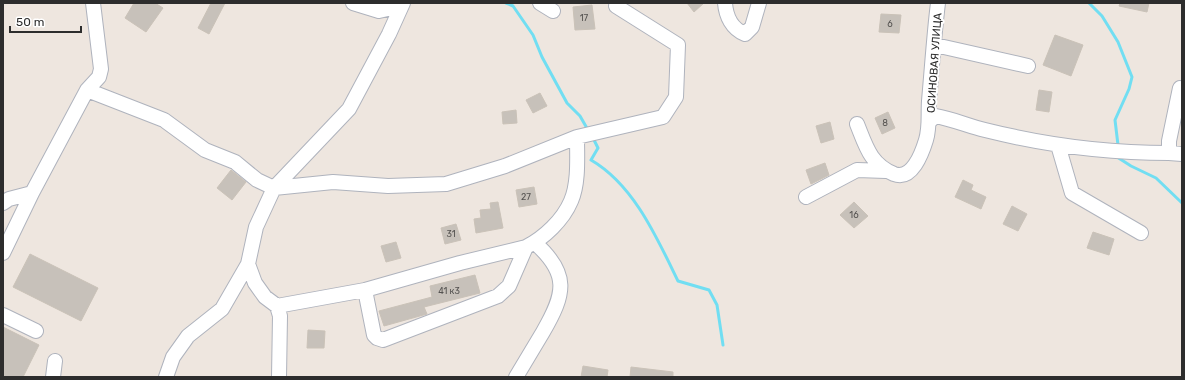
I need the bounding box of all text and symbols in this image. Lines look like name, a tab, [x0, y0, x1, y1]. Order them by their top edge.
scale bar	[10, 8, 81, 34]
street label: ОСИНОВАЯ УЛИЦА	[925, 12, 945, 114]
house number: 17	[580, 13, 589, 23]
text: 50 m	[16, 15, 44, 29]
house number: 6	[887, 19, 893, 29]
house number: 8	[882, 118, 888, 128]
house number: 27	[521, 192, 531, 202]
house number: 16	[849, 210, 859, 220]
house number: 31	[446, 229, 456, 239]
house number: 41 к3	[438, 286, 460, 296]

